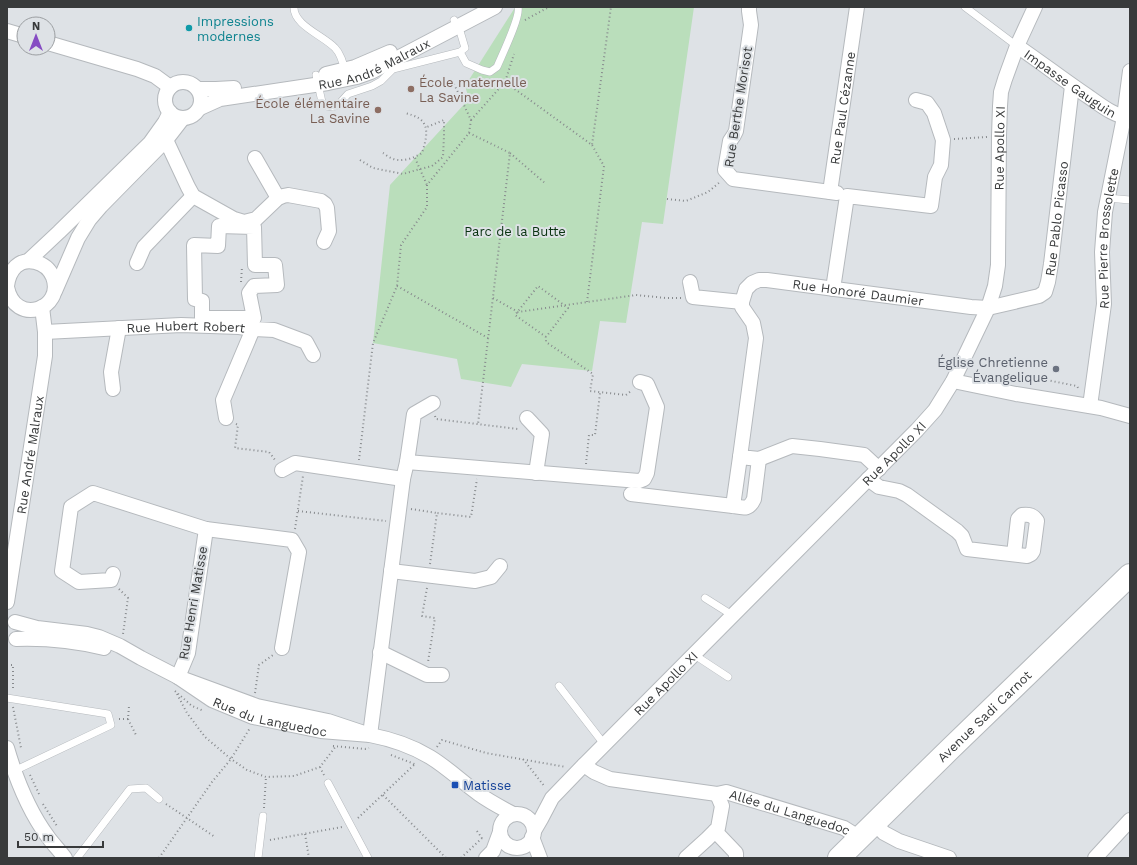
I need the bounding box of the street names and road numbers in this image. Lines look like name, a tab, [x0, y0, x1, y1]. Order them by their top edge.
street label: Rue André Malraux	[317, 35, 432, 92]
street label: Rue Berthe Morisot	[721, 45, 755, 169]
street label: Impasse Gauguin	[1022, 46, 1119, 120]
street label: Rue Paul Cézanne	[827, 50, 858, 166]
street label: Rue Apollo XI	[991, 106, 1007, 190]
street label: Rue Pablo Picasso	[1042, 160, 1071, 277]
street label: Rue Pierre Brossolette	[1094, 167, 1121, 310]
street label: Rue Honoré Daumier	[792, 276, 925, 308]
street label: Rue Hubert Robert	[126, 317, 247, 335]
street label: Rue André Malraux	[13, 394, 46, 515]
street label: Rue Apollo XI	[859, 418, 929, 489]
street label: Rue Henri Matisse	[176, 545, 210, 661]
street label: Rue Apollo XI	[630, 648, 700, 718]
street label: Avenue Sadi Carnot	[934, 667, 1035, 765]
street label: Rue du Languedoc	[211, 694, 328, 739]
street label: Allée du Languedoc	[728, 786, 853, 838]

